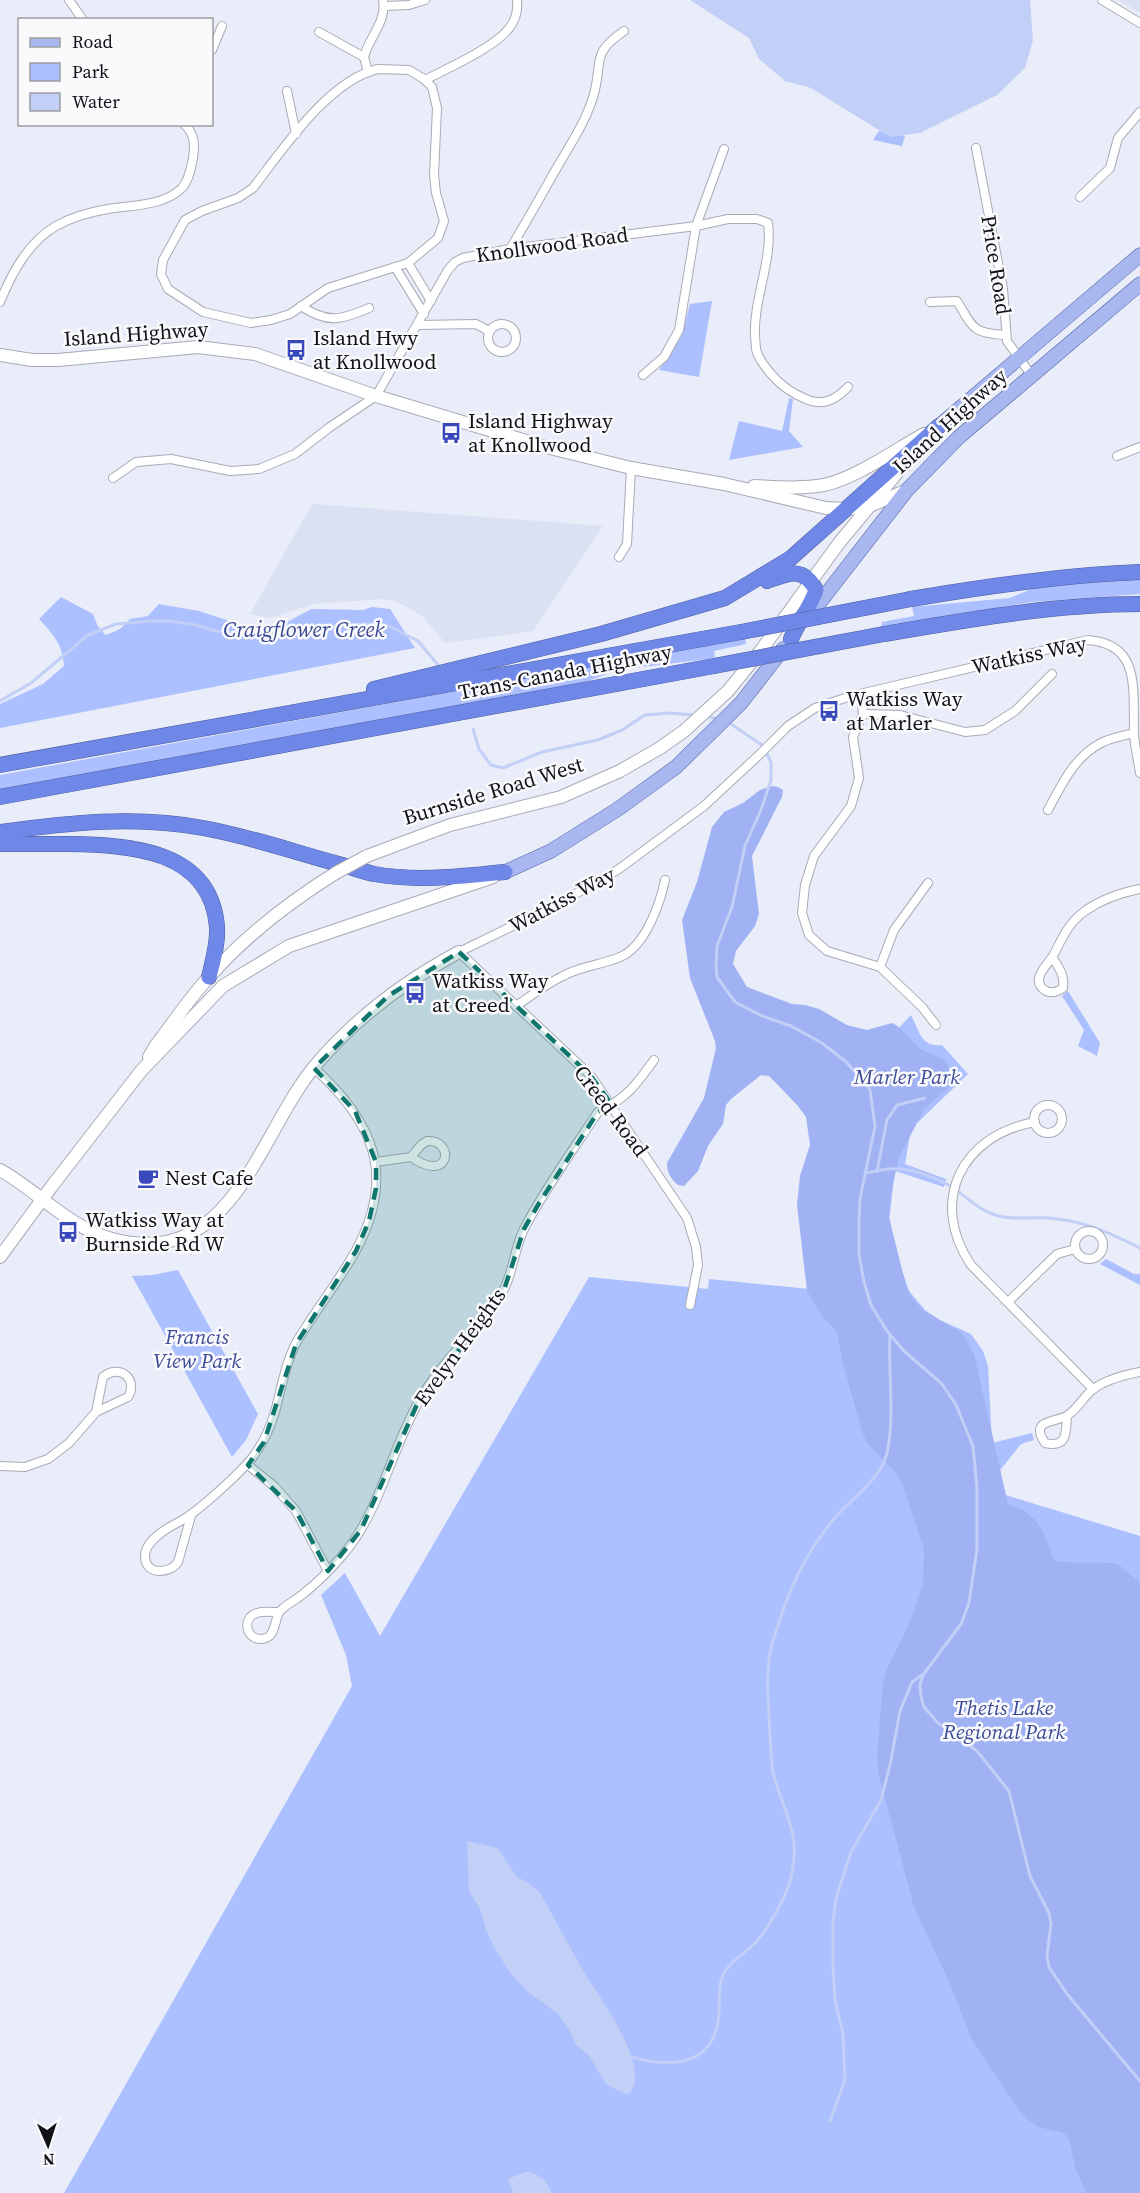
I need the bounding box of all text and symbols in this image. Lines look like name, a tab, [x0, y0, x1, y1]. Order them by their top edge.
legend	[18, 18, 213, 126]
text: Road	[72, 29, 113, 54]
text: Park	[72, 59, 109, 84]
text: Water	[72, 89, 120, 114]
street label: Price Road	[974, 213, 1019, 317]
street label: Knollwood Road	[474, 219, 630, 270]
street label: Island Highway	[63, 314, 209, 353]
place label: Island Hwy at Knollwood	[313, 323, 436, 376]
bus stop icon: Island Hwy at Knollwood	[284, 338, 308, 362]
street label: Island Highway	[886, 361, 1013, 480]
place label: Island Highway at Knollwood	[468, 406, 613, 459]
bus stop icon: Island Highway at Knollwood	[439, 421, 463, 445]
water label: Craigflower Creek	[223, 614, 385, 644]
street label: Watkiss Way	[969, 628, 1089, 681]
street label: Trans-Canada Highway	[456, 637, 674, 706]
place label: Watkiss Way at Marler	[846, 684, 963, 737]
bus stop icon: Watkiss Way at Marler	[817, 699, 841, 723]
street label: Burnside Road West	[399, 749, 587, 832]
street label: Watkiss Way	[504, 859, 620, 940]
place label: Watkiss Way at Creed	[432, 966, 549, 1019]
bus stop icon: Watkiss Way at Creed	[403, 981, 427, 1005]
street label: Creed Road	[567, 1059, 655, 1163]
park label: Marler Park	[853, 1062, 960, 1091]
place label: Nest Cafe	[165, 1163, 254, 1192]
cafe icon: Nest Cafe	[136, 1166, 160, 1190]
place label: Watkiss Way at Burnside Rd W	[85, 1205, 225, 1258]
bus stop icon: Watkiss Way at Burnside Rd W	[56, 1220, 80, 1244]
street label: Evelyn Heights	[407, 1282, 512, 1412]
park label: Francis View Park	[153, 1322, 241, 1375]
park label: Thetis Lake Regional Park	[942, 1693, 1065, 1746]
north arrow	[18, 2115, 78, 2175]
text: N	[42, 2149, 55, 2171]

